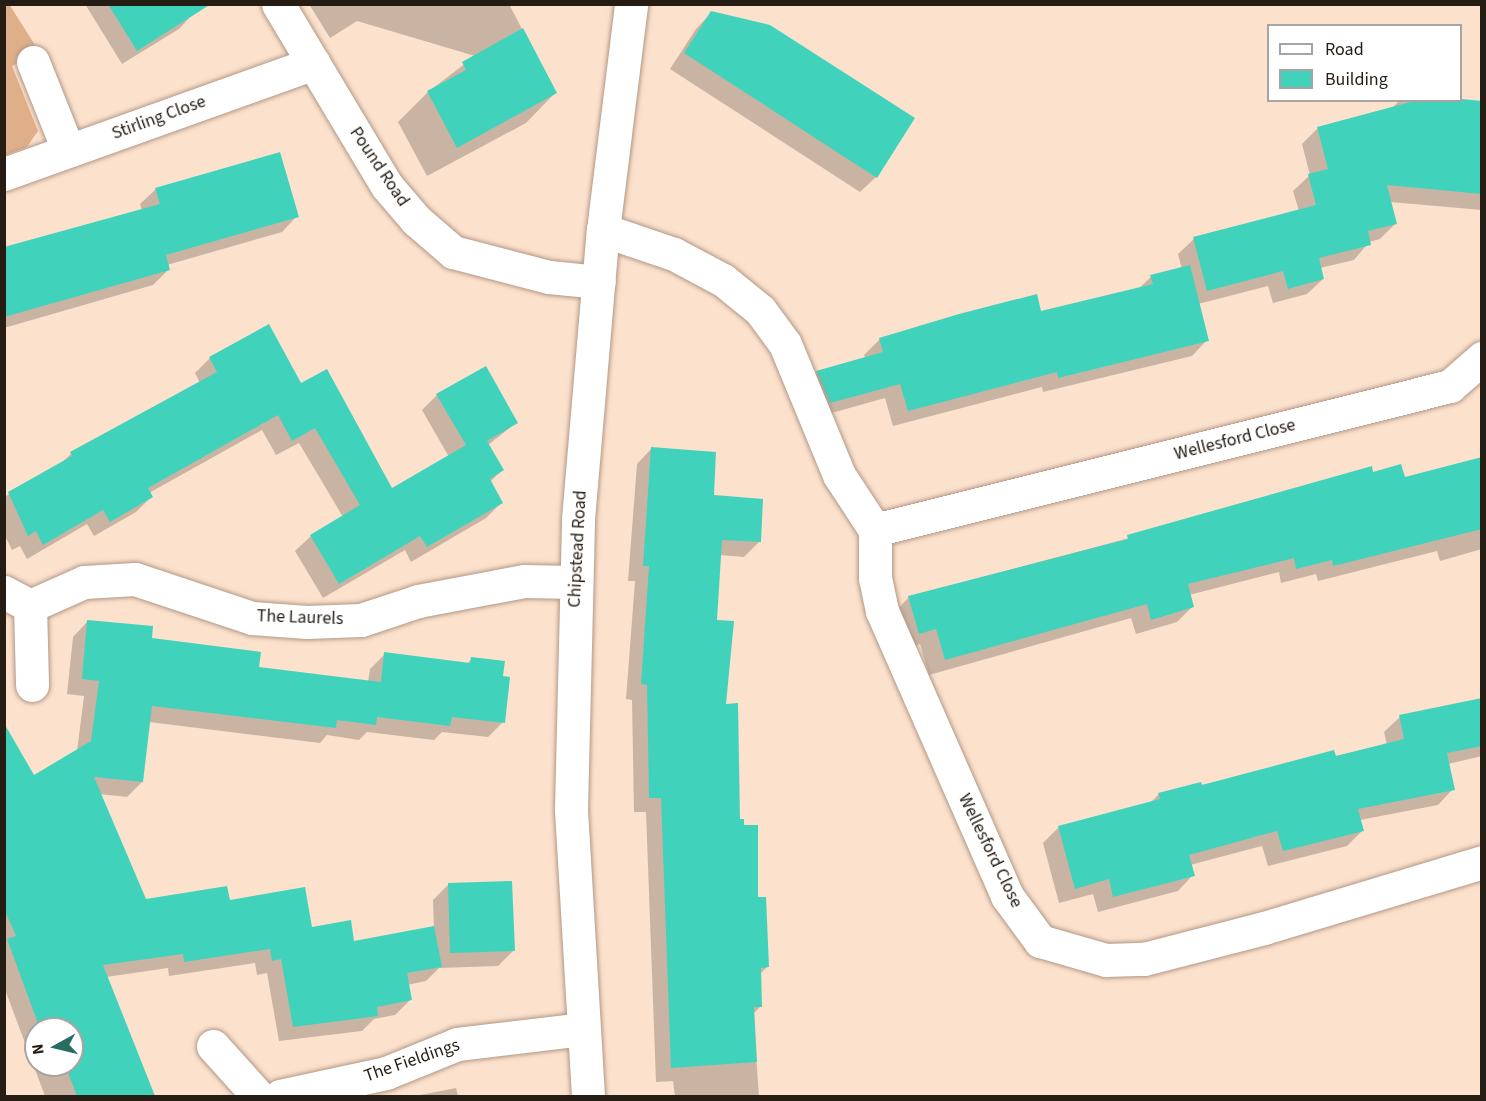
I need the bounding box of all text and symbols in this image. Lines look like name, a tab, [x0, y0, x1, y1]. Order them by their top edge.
legend	[1267, 24, 1462, 102]
text: Road	[1325, 37, 1364, 62]
text: Building	[1325, 67, 1388, 92]
street label: Stirling Close	[109, 91, 209, 145]
street label: Pound Road	[344, 123, 414, 211]
street label: Wellesford Close	[1172, 414, 1298, 466]
street label: Chipstead Road	[564, 490, 592, 608]
street label: The Laurels	[256, 606, 344, 630]
street label: Wellesford Close	[953, 790, 1027, 912]
north arrow	[24, 1017, 84, 1077]
street label: The Fieldings	[361, 1035, 463, 1087]
text: N	[27, 1042, 50, 1056]

